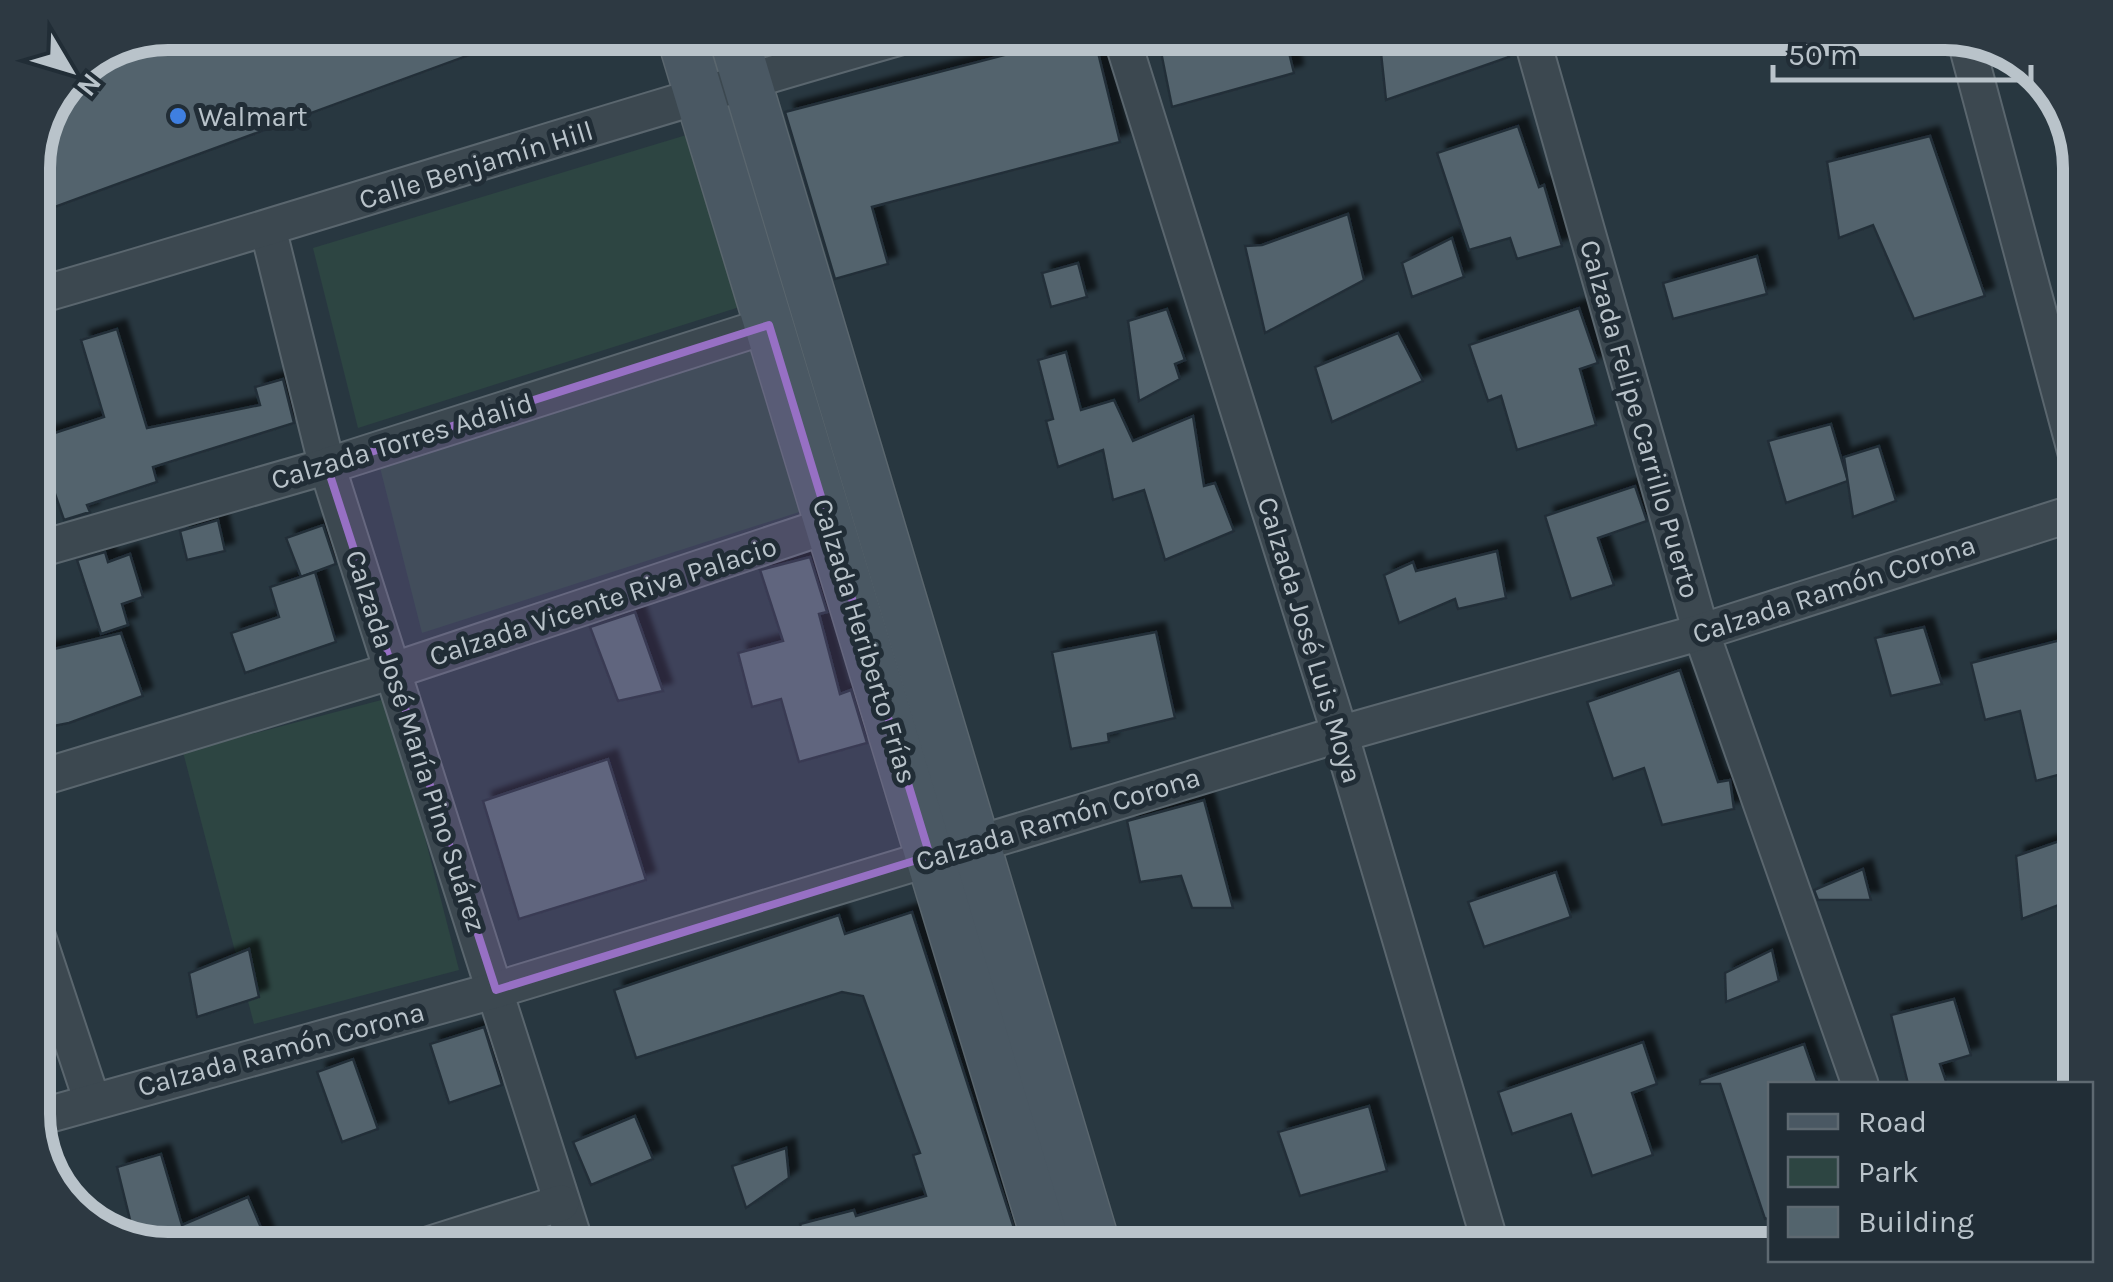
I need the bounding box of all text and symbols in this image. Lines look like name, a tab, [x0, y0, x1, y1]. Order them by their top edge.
north arrow	[20, 20, 120, 120]
scale bar	[1773, 20, 2030, 82]
text: 50 m	[1788, 37, 1858, 73]
text: N	[70, 67, 108, 103]
place label: Walmart	[198, 100, 308, 133]
marker: Walmart	[167, 105, 189, 127]
street label: Calle Benjamín Hill	[355, 114, 597, 216]
street label: Calzada Felipe Carrillo Puerto	[1573, 236, 1707, 602]
street label: Calzada Torres Adalid	[267, 385, 537, 497]
street label: Calzada José Luis Moya	[1251, 493, 1369, 787]
street label: Calzada Heriberto Frías	[806, 495, 924, 787]
street label: Calzada Ramón Corona	[1688, 528, 1980, 650]
street label: Calzada Vicente Riva Palacio	[425, 529, 781, 673]
street label: Calzada José María Pino Suárez	[339, 546, 493, 936]
street label: Calzada Ramón Corona	[912, 760, 1204, 878]
street label: Calzada Ramón Corona	[134, 995, 428, 1103]
legend	[1768, 1082, 2093, 1262]
text: Road	[1858, 1104, 1927, 1140]
text: Park	[1858, 1154, 1919, 1190]
text: Building	[1858, 1204, 1974, 1240]

